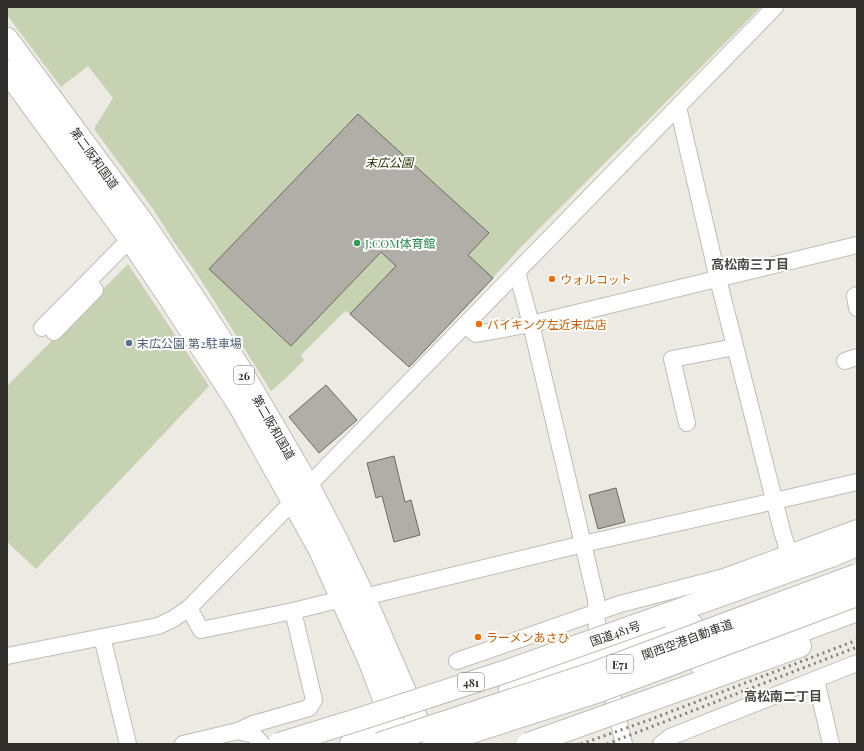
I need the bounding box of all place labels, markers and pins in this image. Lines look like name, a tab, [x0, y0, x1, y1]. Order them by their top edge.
place label: J:COM体育館	[364, 235, 436, 251]
marker: J:COM体育館	[352, 238, 362, 248]
place label: ウォルコット	[560, 271, 632, 287]
marker: ウォルコット	[547, 274, 557, 284]
place label: バイキング左近末広店	[487, 316, 607, 332]
marker: バイキング左近末広店	[474, 319, 484, 329]
place label: 末広公園 第2駐車場	[137, 335, 242, 351]
marker: 末広公園 第2駐車場	[124, 338, 134, 348]
place label: ラーメンあさひ	[486, 629, 570, 645]
marker: ラーメンあさひ	[473, 632, 483, 642]

